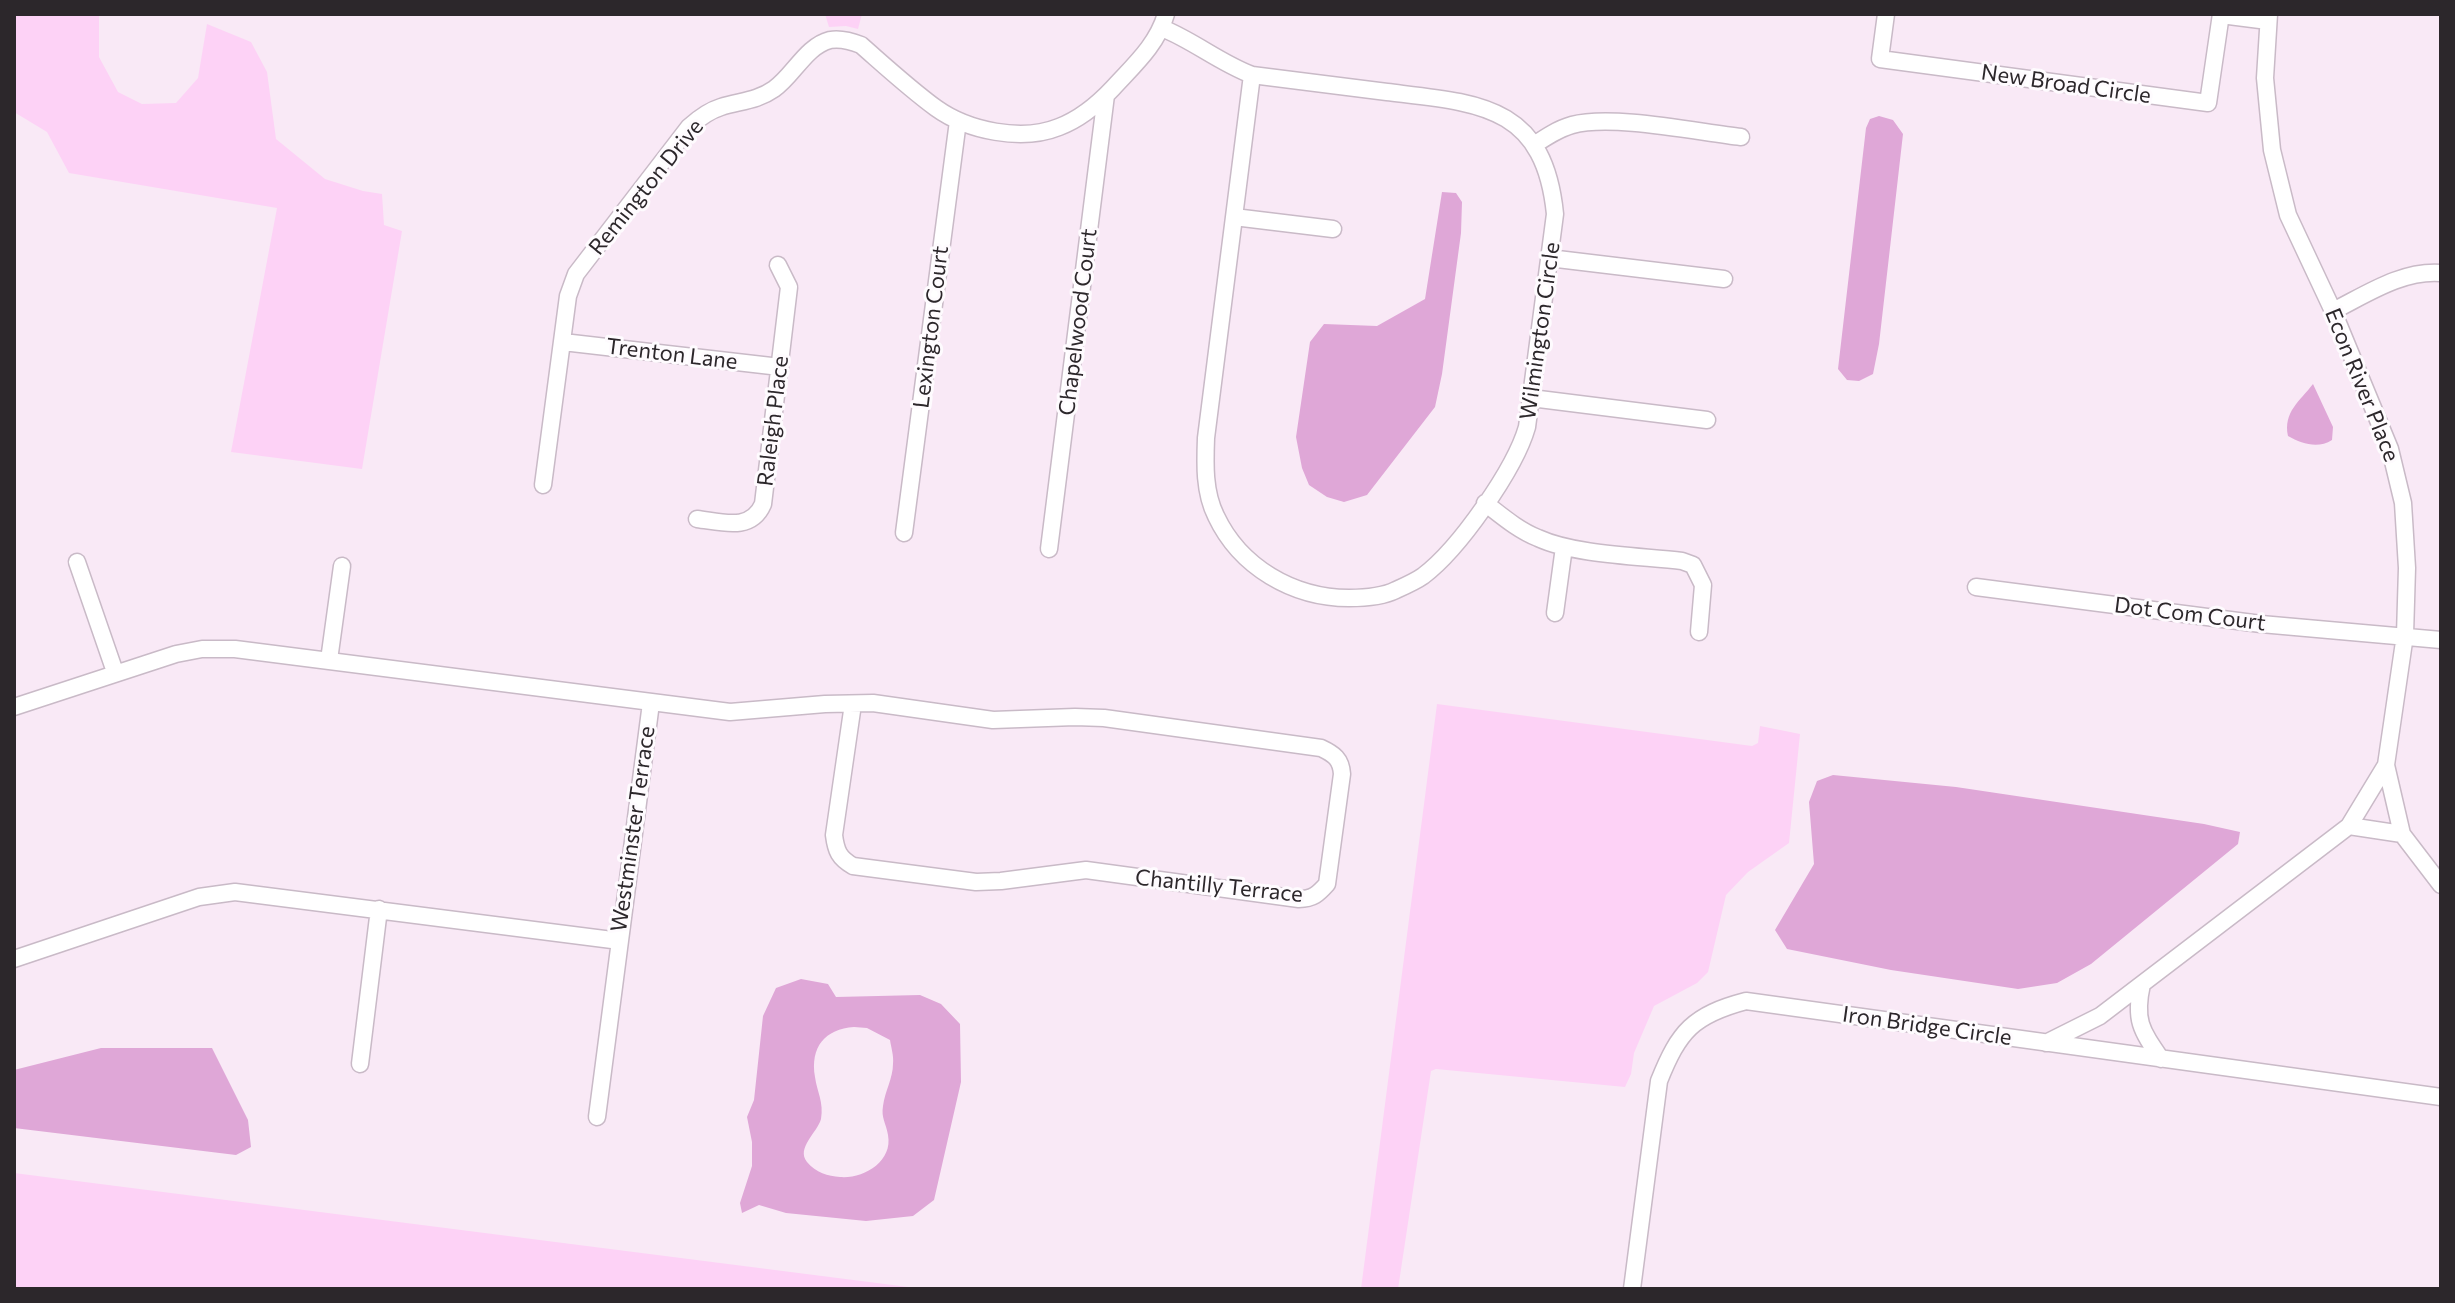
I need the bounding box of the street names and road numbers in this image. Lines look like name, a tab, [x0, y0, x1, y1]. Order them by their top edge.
street label: New Broad Circle	[1979, 59, 2153, 109]
street label: Remington Drive	[583, 114, 709, 260]
street label: Chapelwood Court	[1053, 227, 1103, 417]
street label: Wilmington Circle	[1514, 240, 1566, 422]
street label: Lexington Court	[908, 244, 954, 410]
street label: Econ River Place	[2319, 304, 2405, 466]
street label: Trenton Lane	[605, 333, 739, 375]
street label: Raleigh Place	[752, 354, 794, 488]
street label: Dot Com Court	[2113, 592, 2267, 636]
street label: Westminster Terrace	[605, 724, 661, 934]
street label: Chantilly Terrace	[1134, 864, 1304, 908]
street label: Iron Bridge Circle	[1841, 1001, 2013, 1051]

